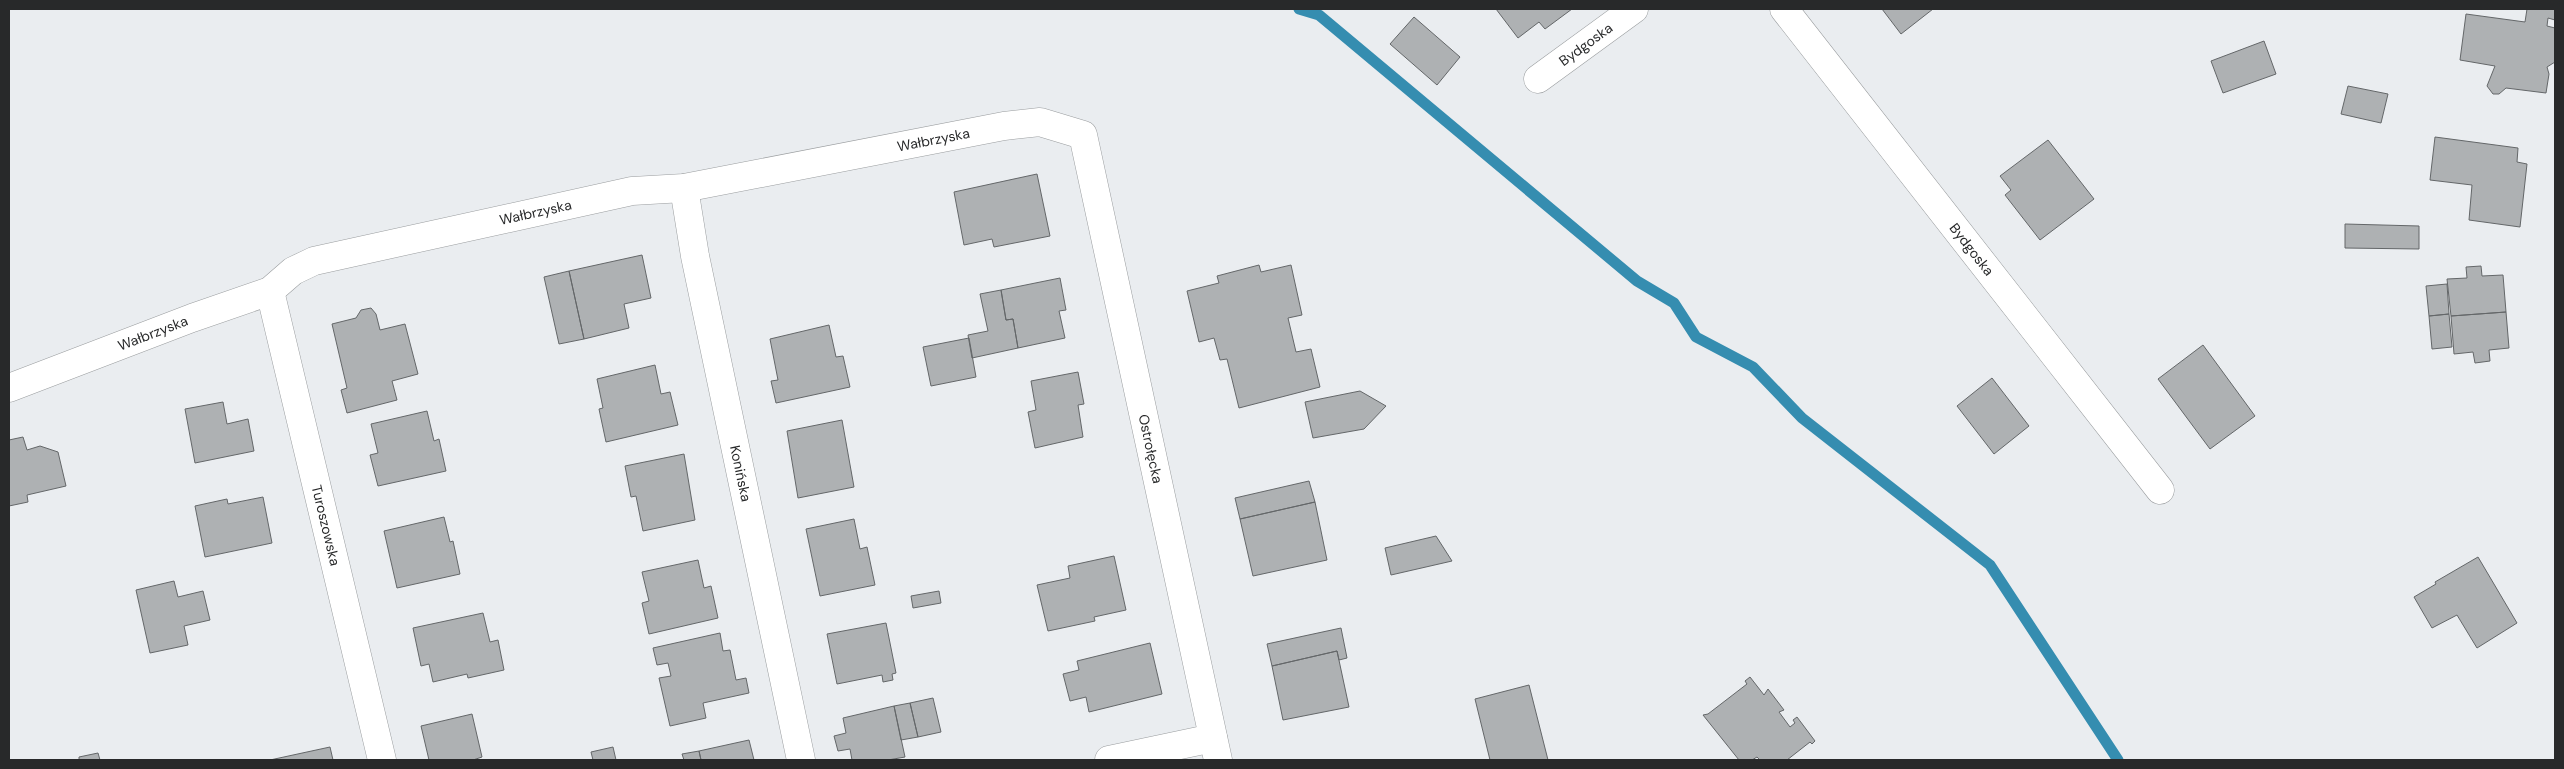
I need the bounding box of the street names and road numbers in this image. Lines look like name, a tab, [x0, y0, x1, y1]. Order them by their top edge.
street label: Bydgoska	[1555, 19, 1616, 70]
street label: Wałbrzyska	[896, 124, 971, 155]
street label: Wałbrzyska	[498, 196, 573, 229]
street label: Bydgoska	[1946, 219, 1998, 279]
street label: Wałbrzyska	[115, 311, 190, 355]
street label: Ostrołęcka	[1135, 412, 1167, 485]
street label: Konińska	[726, 444, 755, 503]
street label: Turoszowska	[308, 483, 344, 568]

